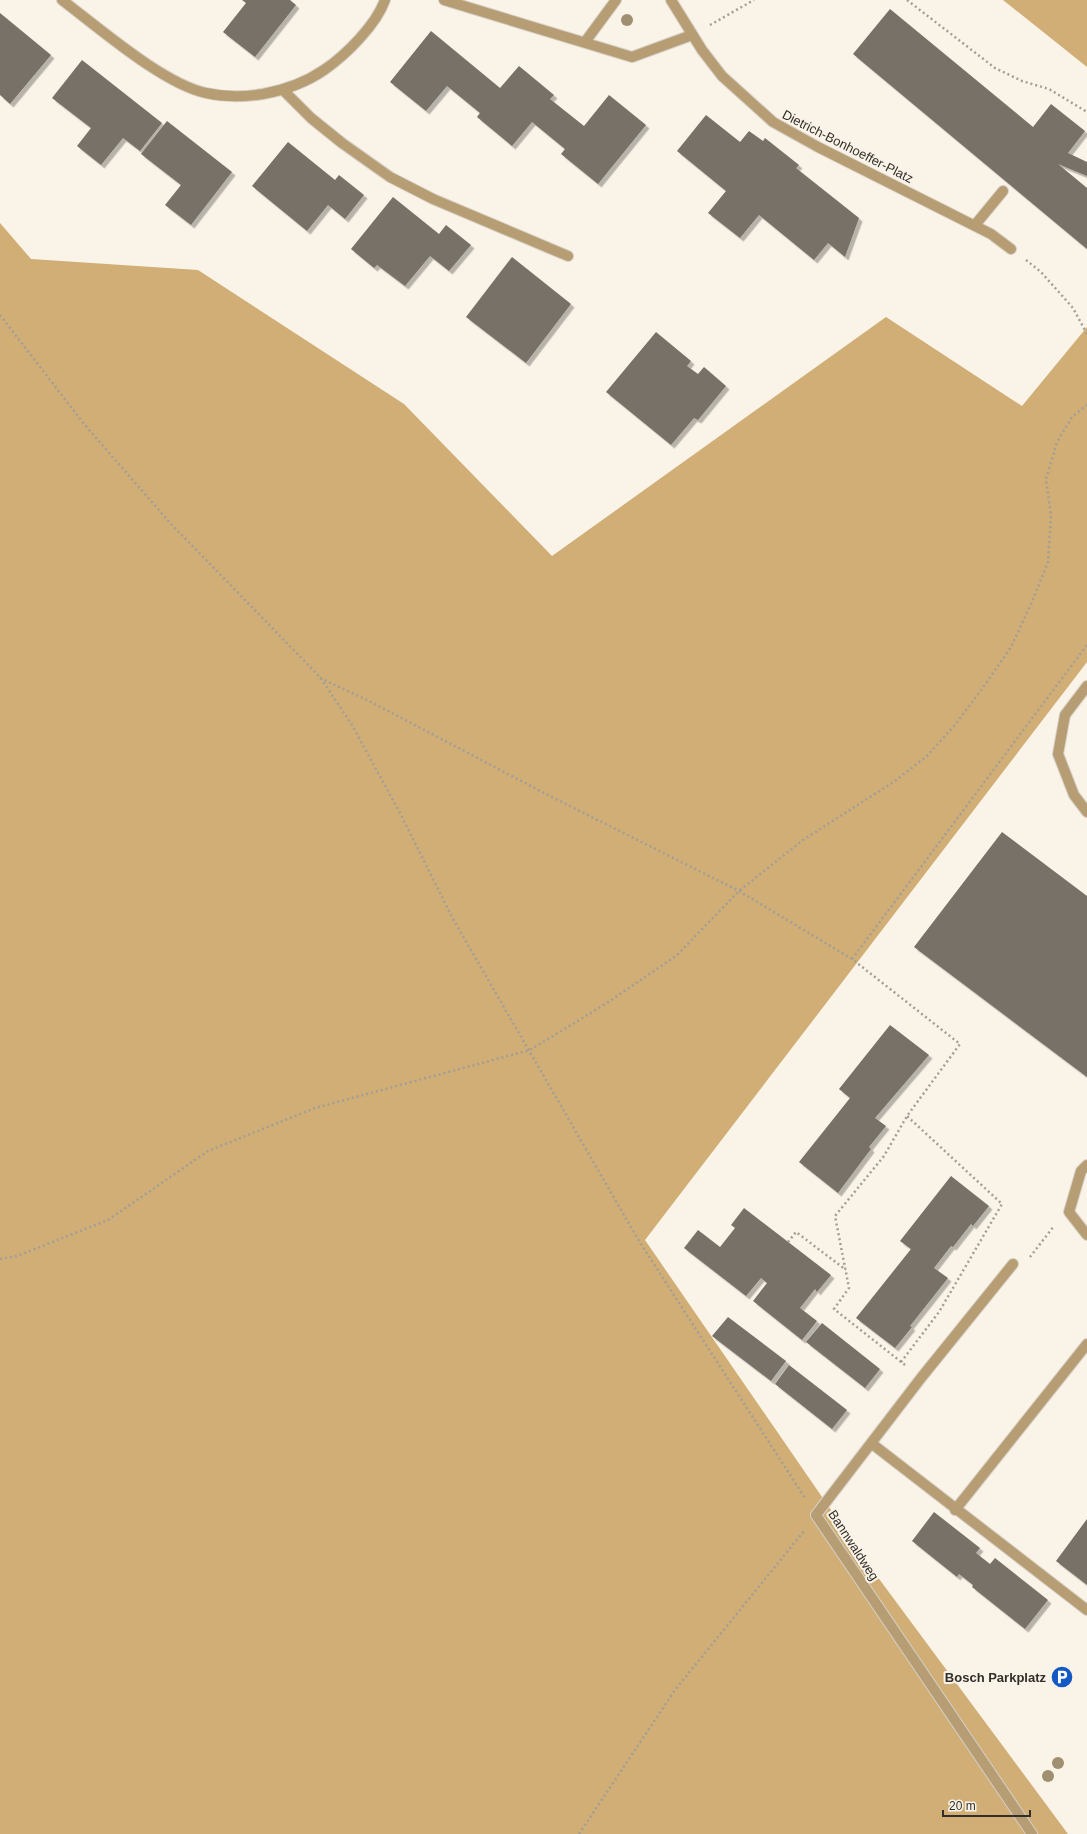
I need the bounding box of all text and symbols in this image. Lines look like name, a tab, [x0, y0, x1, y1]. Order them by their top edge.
street label: Dietrich-Bonhoeffer-Platz	[780, 107, 916, 186]
street label: Bannwaldweg	[825, 1507, 882, 1583]
parking icon: Bosch Parkplatz	[1049, 1664, 1075, 1690]
place label: Bosch Parkplatz	[945, 1670, 1046, 1685]
scale bar	[943, 1792, 1030, 1818]
text: 20 m	[949, 1799, 976, 1813]

